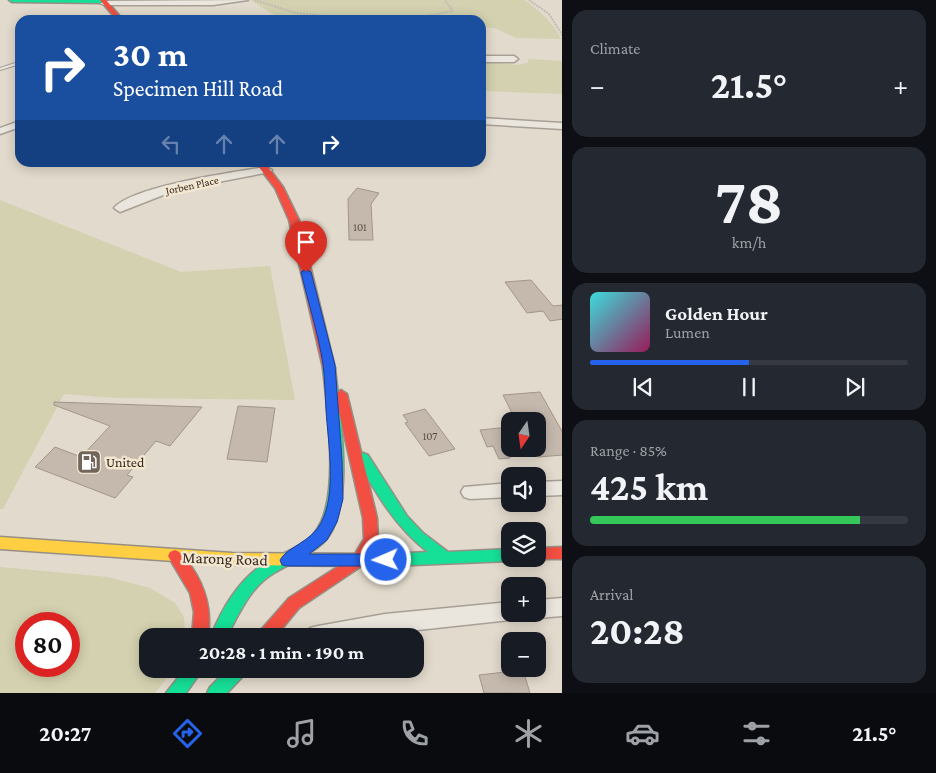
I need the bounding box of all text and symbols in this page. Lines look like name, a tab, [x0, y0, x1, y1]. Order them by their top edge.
icon: right	[30, 35, 95, 100]
text: 30 m	[113, 35, 188, 74]
text: Climate	[590, 40, 640, 57]
text: 21.5°	[711, 64, 787, 106]
text: −	[590, 70, 605, 101]
text: +	[893, 70, 908, 101]
text: Specimen Hill Road	[113, 76, 283, 101]
icon: left	[157, 130, 185, 158]
icon: ahead	[210, 130, 238, 158]
icon: ahead	[263, 130, 291, 158]
icon: right	[316, 130, 344, 158]
text: 78	[715, 165, 783, 237]
street label: Jorben Place	[163, 173, 220, 198]
pin	[285, 221, 327, 272]
house number: 101	[353, 221, 367, 233]
icon: arrive	[292, 228, 320, 256]
text: km/h	[732, 234, 766, 251]
text: Golden Hour	[665, 303, 768, 324]
text: Lumen	[665, 324, 710, 341]
icon: previous	[629, 373, 657, 401]
icon: pause	[735, 373, 763, 401]
icon: next	[841, 373, 869, 401]
north arrow	[501, 412, 546, 458]
map controls	[501, 412, 546, 677]
house number: 107	[423, 430, 437, 442]
text: Range · 85%	[590, 442, 667, 459]
fuel station icon: United	[76, 449, 102, 475]
place label: United	[106, 454, 145, 470]
text: 425 km	[590, 466, 708, 508]
button: sound	[501, 467, 546, 512]
button: layers	[501, 522, 546, 567]
position arrow	[359, 533, 411, 585]
street label: Marong Road	[182, 549, 269, 570]
button: +	[501, 577, 546, 622]
text: Arrival	[590, 586, 634, 603]
text: 20:28	[590, 610, 685, 652]
speed limit sign: 80	[15, 612, 80, 677]
button: −	[501, 632, 546, 677]
text: 20:28 · 1 min · 190 m	[199, 642, 364, 663]
icon: directions	[170, 716, 205, 751]
icon: music	[284, 716, 319, 751]
icon: phone	[397, 716, 432, 751]
icon: climate	[511, 716, 546, 751]
icon: car	[625, 716, 660, 751]
icon: filters	[739, 716, 774, 751]
text: 20:27	[39, 721, 91, 746]
text: 21.5°	[852, 721, 897, 746]

